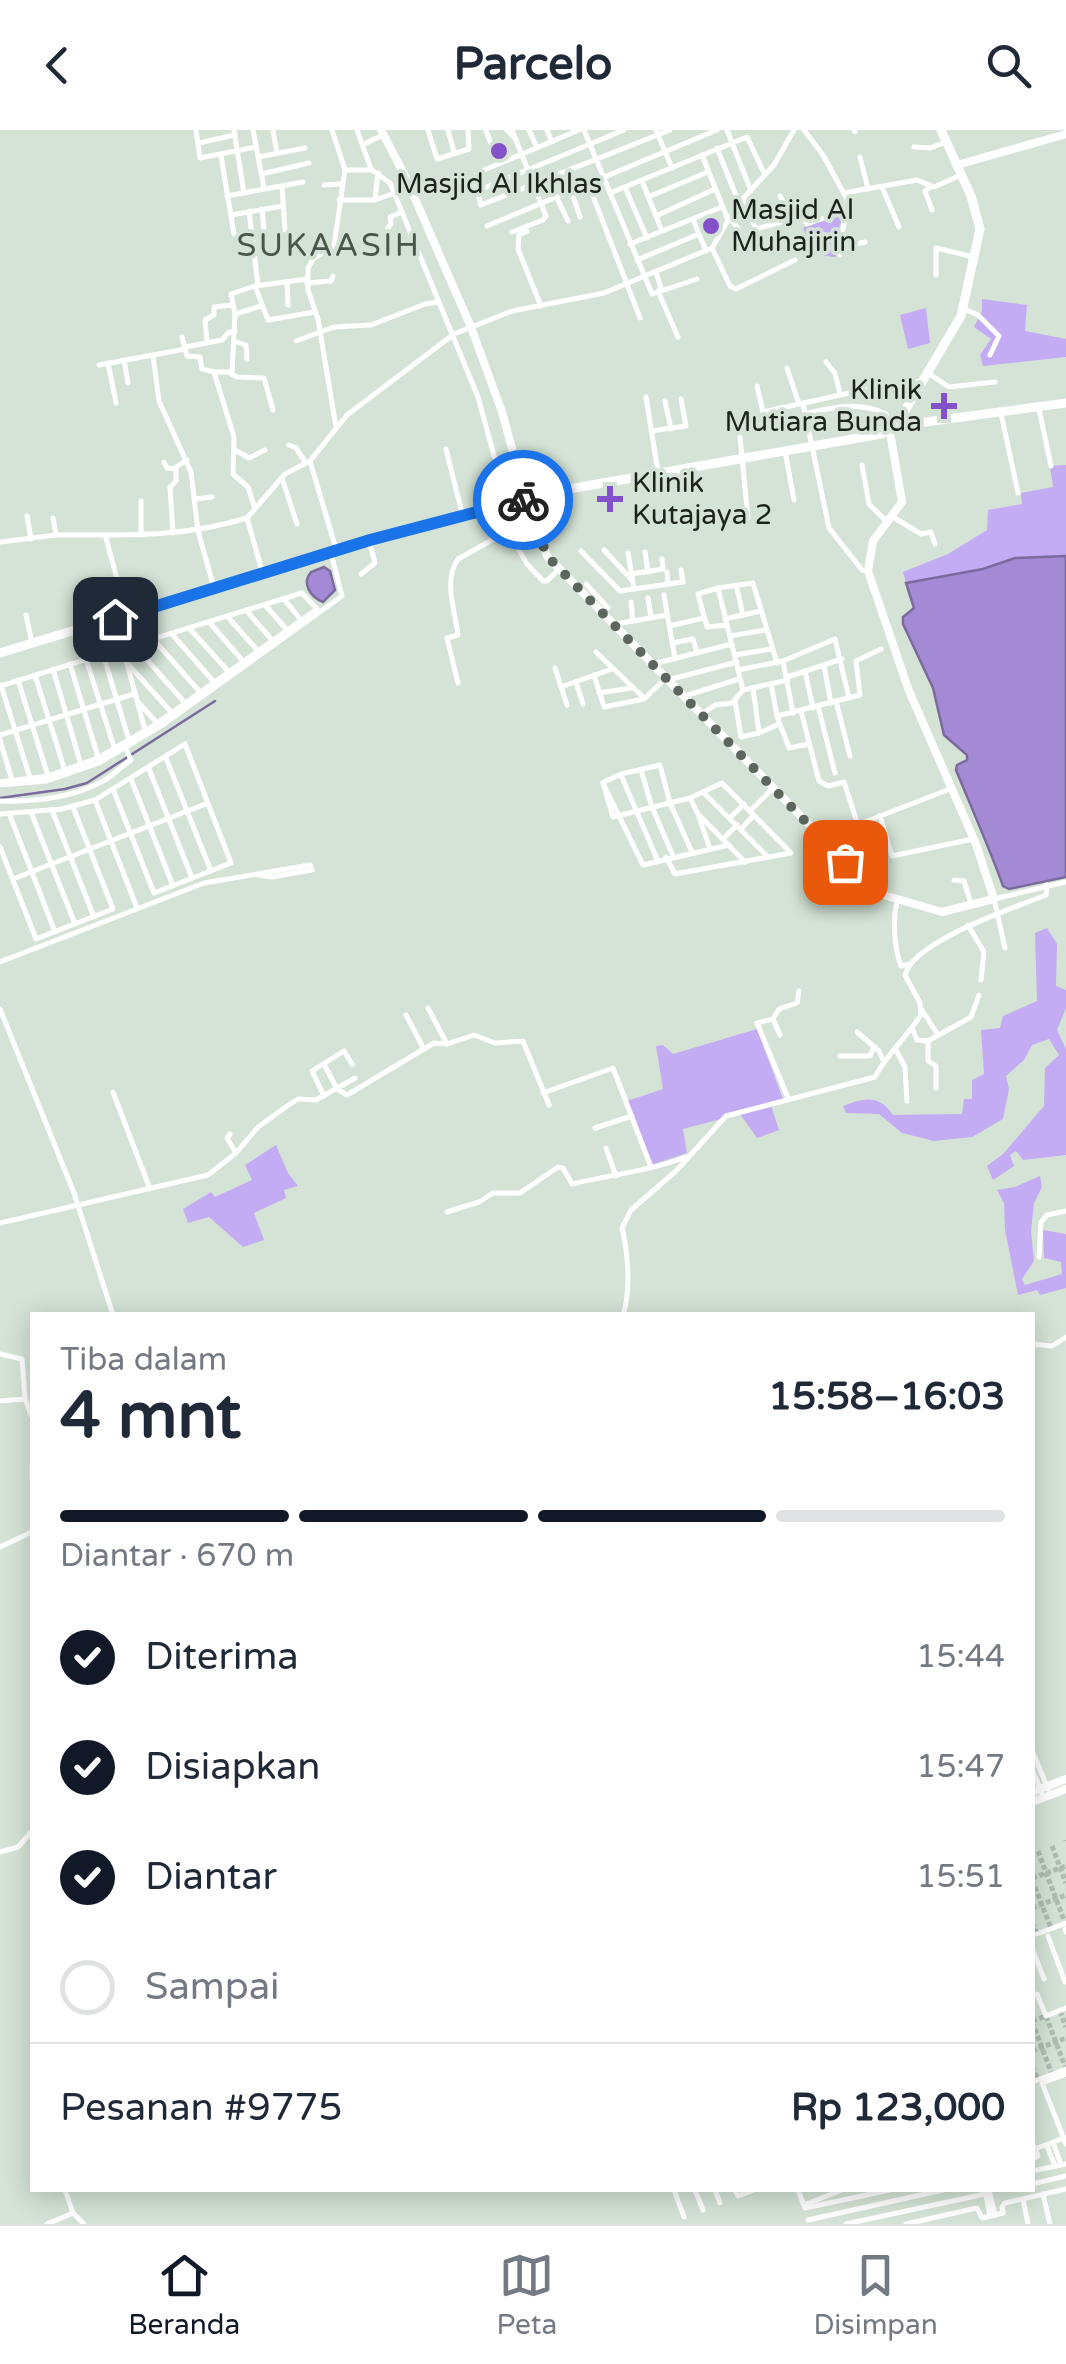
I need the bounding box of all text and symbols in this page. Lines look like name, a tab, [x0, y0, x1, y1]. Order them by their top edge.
icon: back	[30, 38, 85, 93]
text: Parcelo	[454, 38, 612, 92]
icon: search	[981, 38, 1036, 93]
marker: Masjid Al Ikhlas	[488, 140, 510, 162]
place label: Masjid Al Ikhlas	[396, 167, 602, 201]
place label: Masjid Al Muhajirin	[731, 193, 856, 259]
marker: Masjid Al Muhajirin	[700, 215, 722, 237]
district label: SUKAASIH	[237, 227, 421, 265]
place label: Klinik Mutiara Bunda	[724, 373, 922, 439]
marker: Klinik Mutiara Bunda	[931, 393, 957, 419]
courier	[473, 450, 573, 550]
place label: Klinik Kutajaya 2	[632, 466, 772, 532]
icon: bike	[496, 473, 551, 528]
marker: Klinik Kutajaya 2	[597, 486, 623, 512]
pin	[73, 577, 158, 662]
icon: home	[88, 592, 143, 647]
pin	[803, 820, 888, 905]
icon: bag	[818, 835, 873, 890]
text: Tiba dalam	[60, 1341, 227, 1379]
text: 15:58–16:03	[768, 1374, 1005, 1420]
text: 4 mnt	[60, 1377, 241, 1456]
text: Diantar · 670 m	[60, 1537, 294, 1575]
icon: check	[60, 1630, 115, 1685]
text: Diterima	[145, 1634, 299, 1680]
text: 15:44	[916, 1638, 1005, 1676]
icon: check	[60, 1740, 115, 1795]
text: Disiapkan	[145, 1744, 321, 1790]
text: 15:47	[916, 1748, 1005, 1786]
icon: check	[60, 1850, 115, 1905]
text: Diantar	[145, 1854, 277, 1900]
text: 15:51	[916, 1858, 1005, 1896]
text: Sampai	[145, 1964, 279, 2010]
text: Pesanan #9775	[60, 2085, 342, 2131]
text: Rp 123,000	[791, 2085, 1005, 2131]
tab: Beranda	[128, 2248, 240, 2342]
tab: Peta	[497, 2248, 557, 2342]
tab: Disimpan	[814, 2248, 938, 2342]

